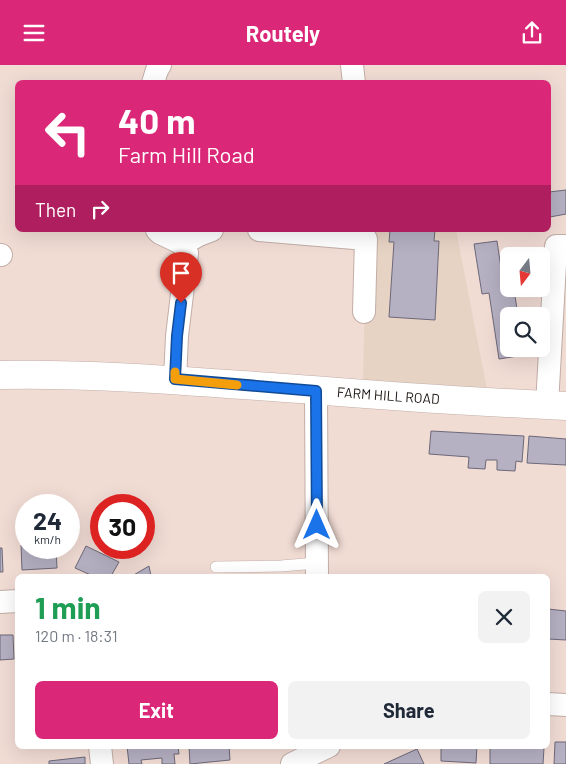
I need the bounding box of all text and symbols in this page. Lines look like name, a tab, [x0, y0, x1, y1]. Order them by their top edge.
icon: menu	[20, 19, 48, 47]
icon: share	[518, 19, 546, 47]
text: Routely	[246, 20, 320, 46]
text: 40 m	[118, 99, 195, 141]
icon: left	[35, 100, 100, 165]
text: Farm Hill Road	[118, 141, 255, 167]
icon: right	[86, 195, 114, 223]
text: Then	[35, 198, 76, 221]
north arrow	[500, 247, 550, 297]
map controls	[500, 247, 550, 357]
pin	[160, 252, 202, 303]
icon: arrive	[167, 259, 195, 287]
button: search	[500, 307, 550, 357]
street label: FARM HILL ROAD	[336, 383, 440, 407]
speed limit sign: 30	[90, 494, 155, 559]
position arrow	[290, 498, 342, 550]
text: 24	[33, 505, 62, 535]
text: km/h	[34, 532, 61, 546]
text: 1 min	[35, 589, 101, 625]
button: close	[478, 591, 530, 643]
text: 120 m · 18:31	[35, 626, 118, 645]
button: Exit	[35, 681, 278, 739]
button: Share	[288, 681, 530, 739]

